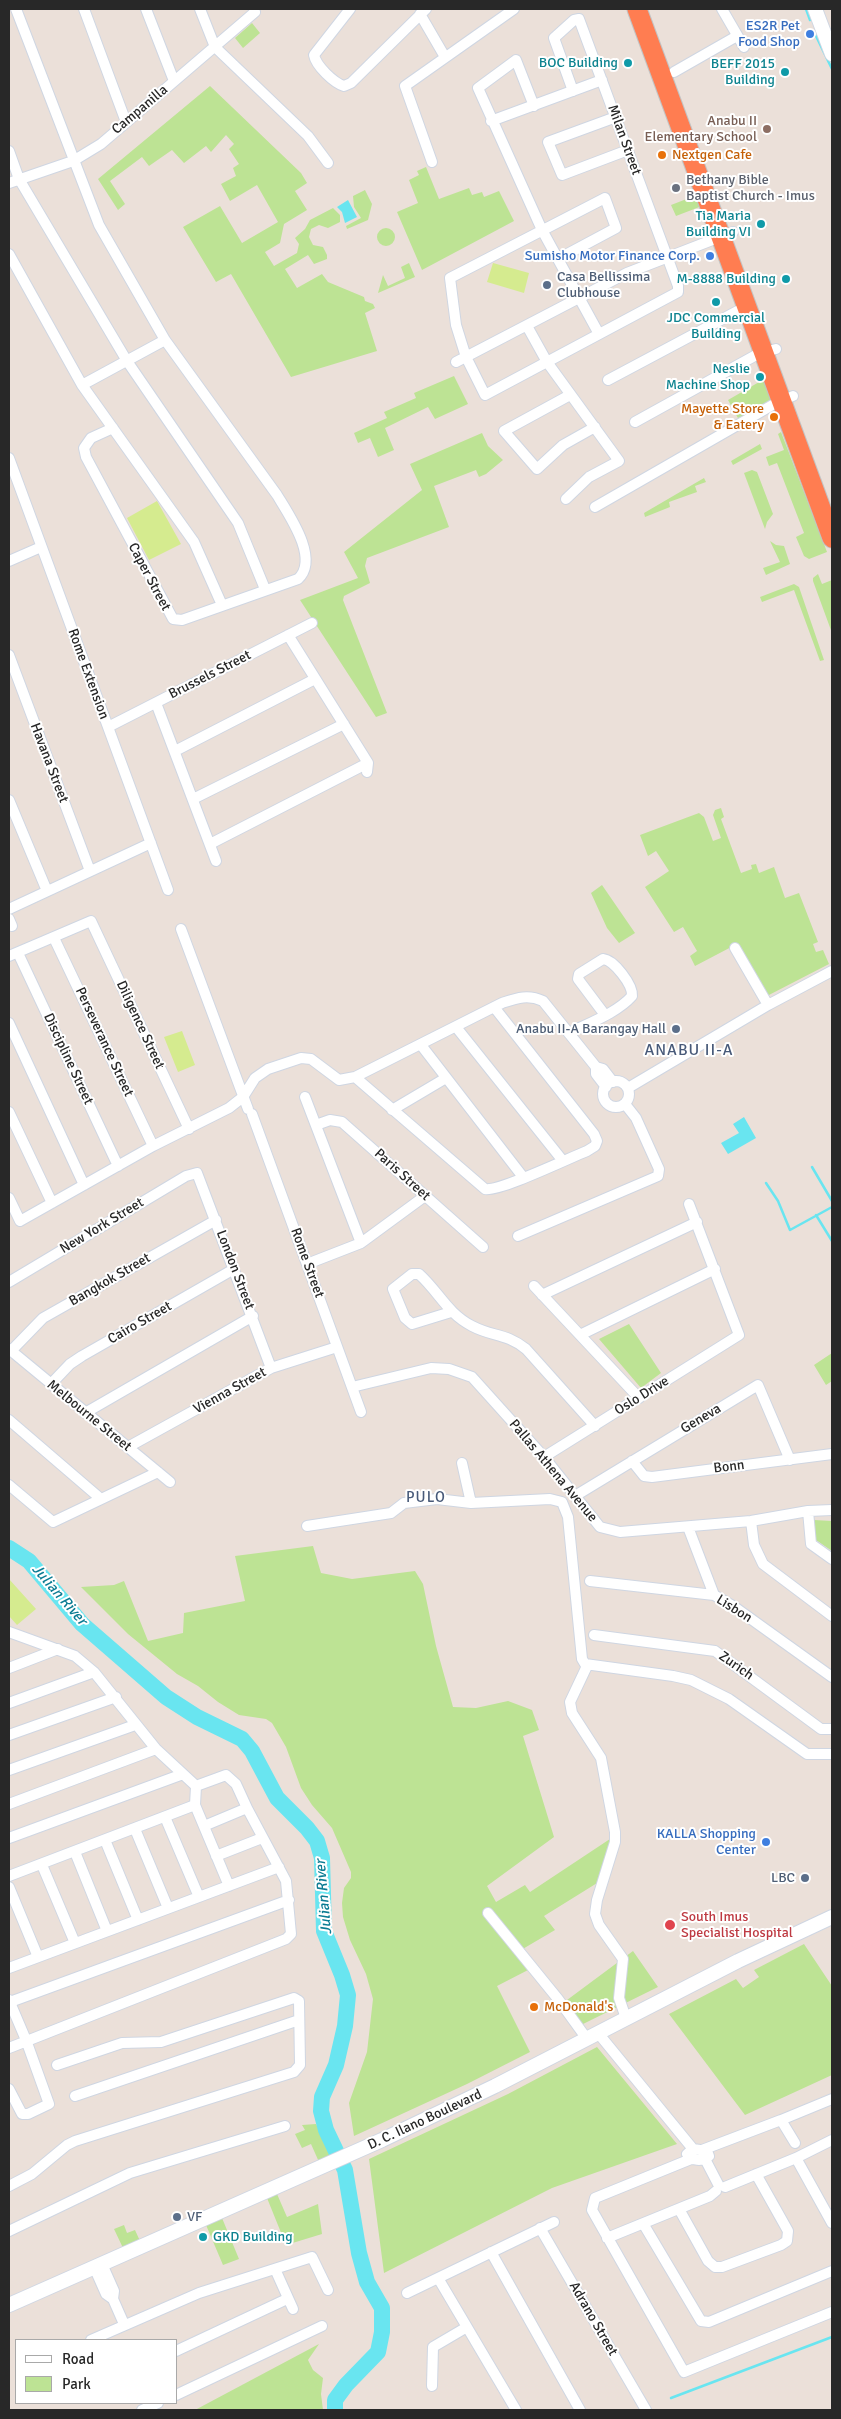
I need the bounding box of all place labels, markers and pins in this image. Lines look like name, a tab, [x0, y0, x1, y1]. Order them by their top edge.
place label: ES2R Pet Food Shop	[738, 18, 800, 50]
marker: ES2R Pet Food Shop	[804, 28, 816, 40]
place label: BOC Building	[539, 55, 618, 71]
place label: BEFF 2015 Building	[711, 56, 775, 88]
marker: BOC Building	[622, 57, 634, 69]
marker: BEFF 2015 Building	[779, 66, 791, 78]
place label: Anabu II Elementary School	[644, 113, 757, 146]
marker: Anabu II Elementary School	[761, 123, 773, 135]
place label: Nextgen Cafe	[672, 147, 752, 163]
marker: Nextgen Cafe	[656, 149, 668, 161]
place label: Bethany Bible Baptist Church - Imus	[686, 172, 815, 204]
marker: Bethany Bible Baptist Church - Imus	[670, 182, 682, 194]
place label: Tia Maria Building VI	[686, 208, 751, 240]
marker: Tia Maria Building VI	[755, 218, 767, 230]
place label: Sumisho Motor Finance Corp.	[525, 248, 700, 264]
marker: Sumisho Motor Finance Corp.	[704, 250, 716, 262]
place label: Casa Bellissima Clubhouse	[557, 269, 650, 302]
place label: M-8888 Building	[676, 271, 776, 287]
marker: M-8888 Building	[780, 273, 792, 285]
marker: Casa Bellissima Clubhouse	[541, 279, 553, 291]
marker: JDC Commercial Building	[710, 296, 722, 308]
place label: JDC Commercial Building	[667, 310, 765, 342]
place label: Neslie Machine Shop	[666, 361, 750, 394]
marker: Neslie Machine Shop	[754, 371, 766, 383]
place label: Mayette Store & Eatery	[681, 401, 764, 434]
marker: Mayette Store & Eatery	[768, 411, 780, 423]
place label: Anabu II-A Barangay Hall	[516, 1021, 666, 1037]
marker: Anabu II-A Barangay Hall	[670, 1023, 682, 1035]
place label: KALLA Shopping Center	[657, 1826, 756, 1858]
marker: KALLA Shopping Center	[760, 1836, 772, 1848]
place label: LBC	[771, 1870, 795, 1886]
marker: LBC	[799, 1872, 811, 1884]
place label: South Imus Specialist Hospital	[681, 1909, 793, 1941]
marker: South Imus Specialist Hospital	[663, 1918, 677, 1932]
place label: McDonald's	[544, 1999, 613, 2015]
marker: McDonald's	[528, 2001, 540, 2013]
place label: VF	[187, 2209, 202, 2225]
marker: VF	[171, 2211, 183, 2223]
place label: GKD Building	[213, 2229, 293, 2245]
marker: GKD Building	[197, 2231, 209, 2243]

